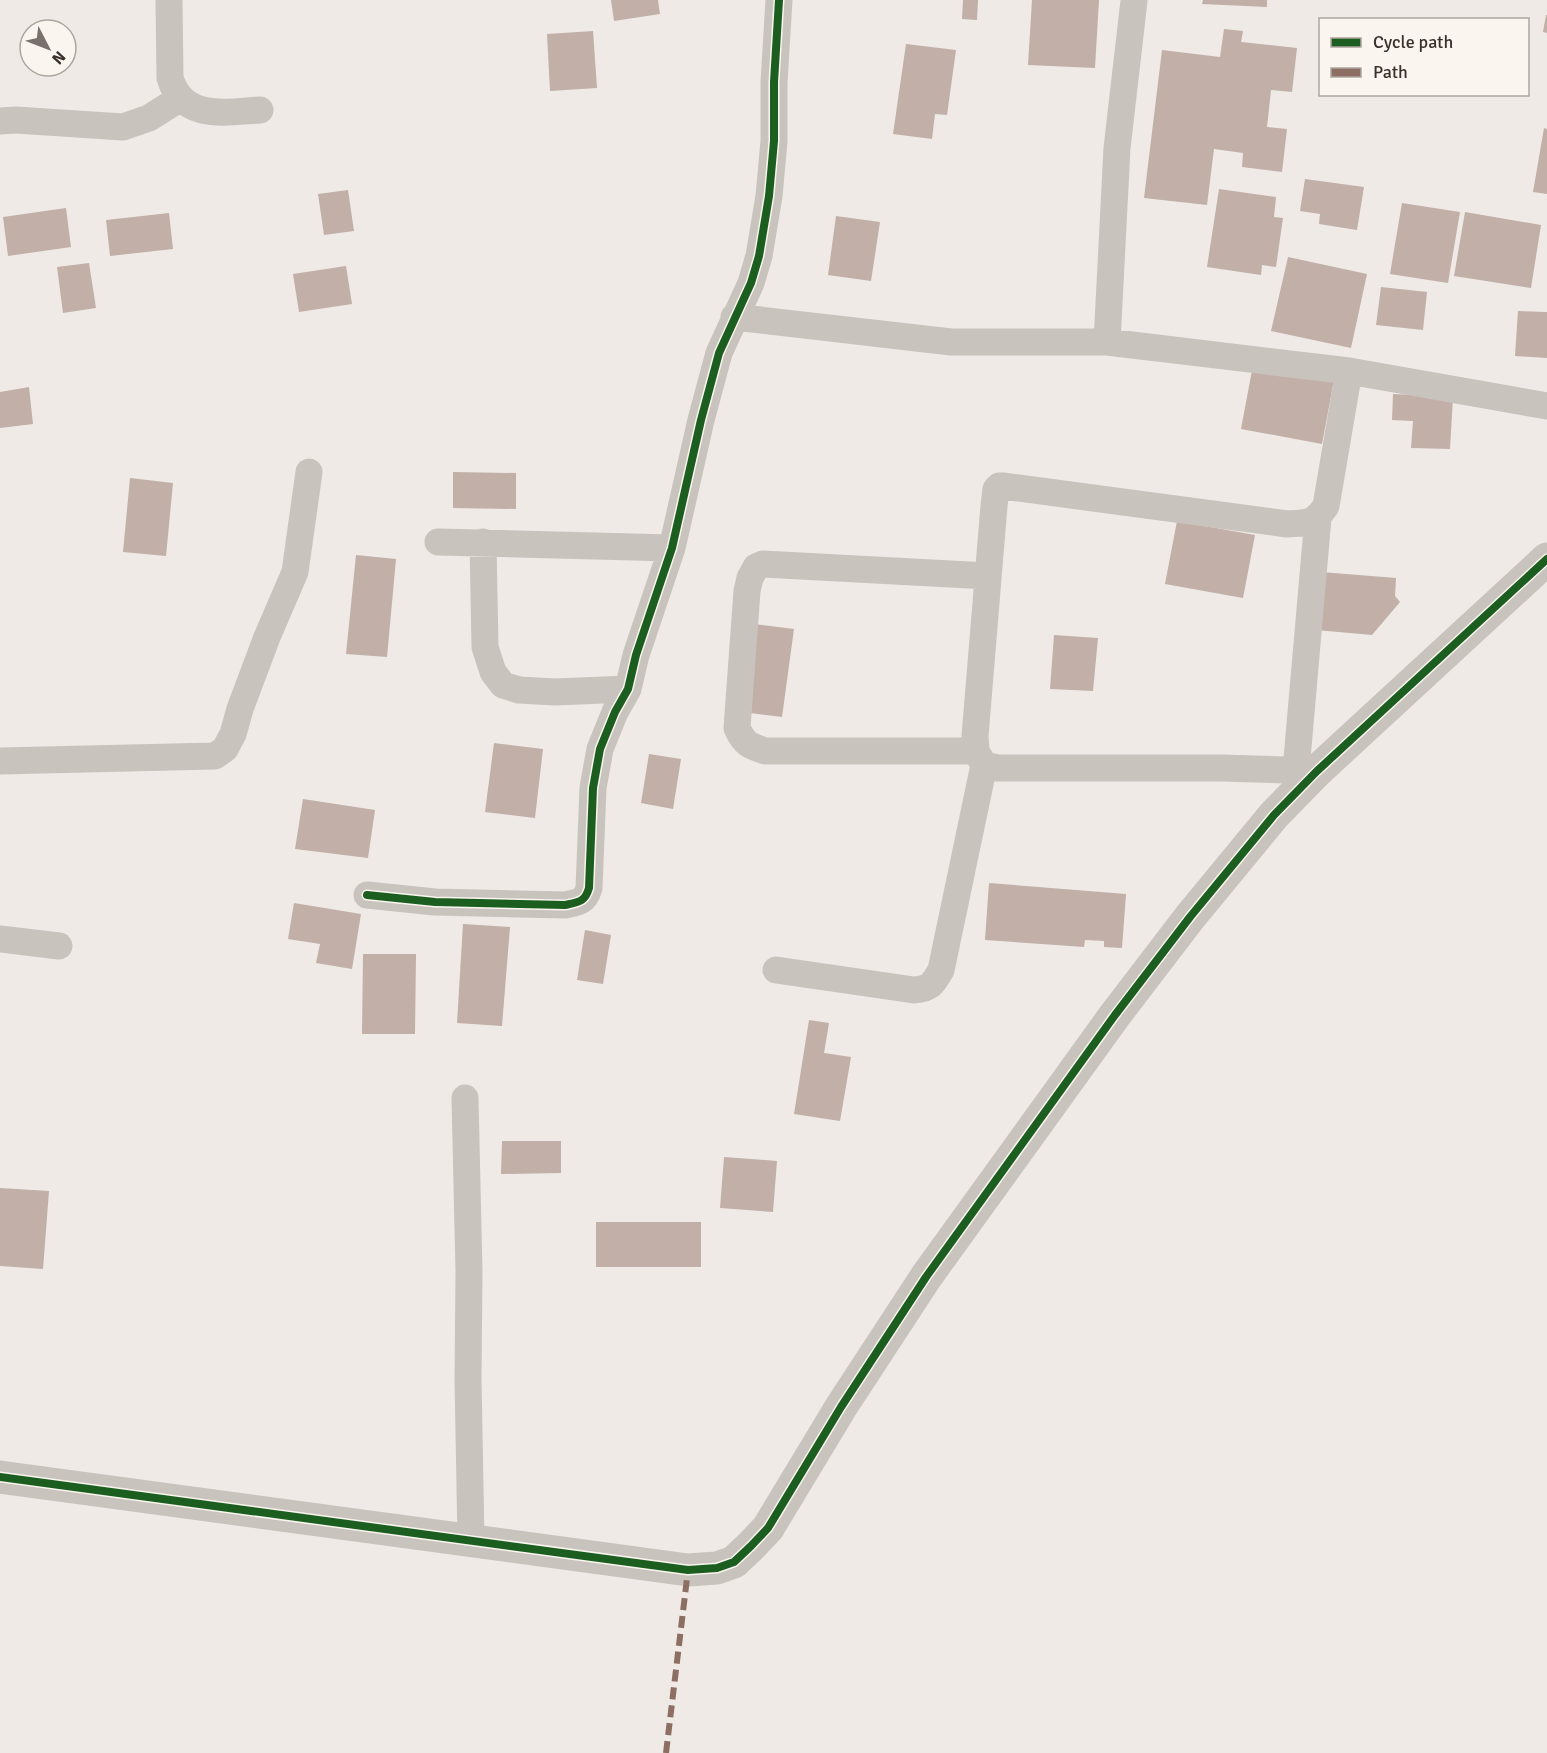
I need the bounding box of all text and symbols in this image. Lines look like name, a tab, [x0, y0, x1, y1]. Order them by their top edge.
north arrow	[18, 18, 78, 78]
legend	[1319, 18, 1529, 96]
text: Cycle path	[1373, 31, 1453, 53]
text: N	[47, 47, 70, 68]
text: Path	[1373, 61, 1408, 83]

